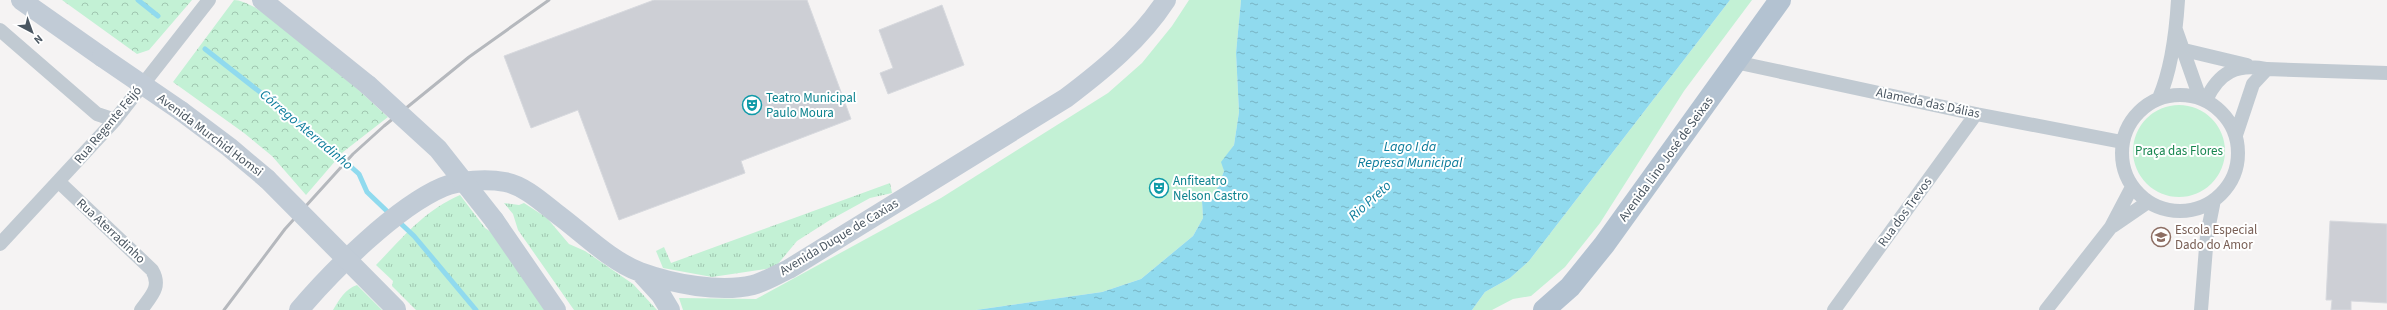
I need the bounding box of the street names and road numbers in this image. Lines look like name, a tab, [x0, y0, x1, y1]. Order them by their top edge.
street label: Rua Regente Feijó	[70, 82, 146, 168]
street label: Alameda das Dálias	[1875, 83, 1982, 123]
street label: Avenida Murchid Homsi	[153, 89, 267, 181]
street label: Avenida Lino José de Seixas	[1614, 92, 1718, 225]
street label: Rua dos Trevos	[1874, 173, 1937, 250]
street label: Rua Aterradinho	[73, 194, 149, 268]
street label: Avenida Duque de Caxias	[776, 194, 902, 280]

